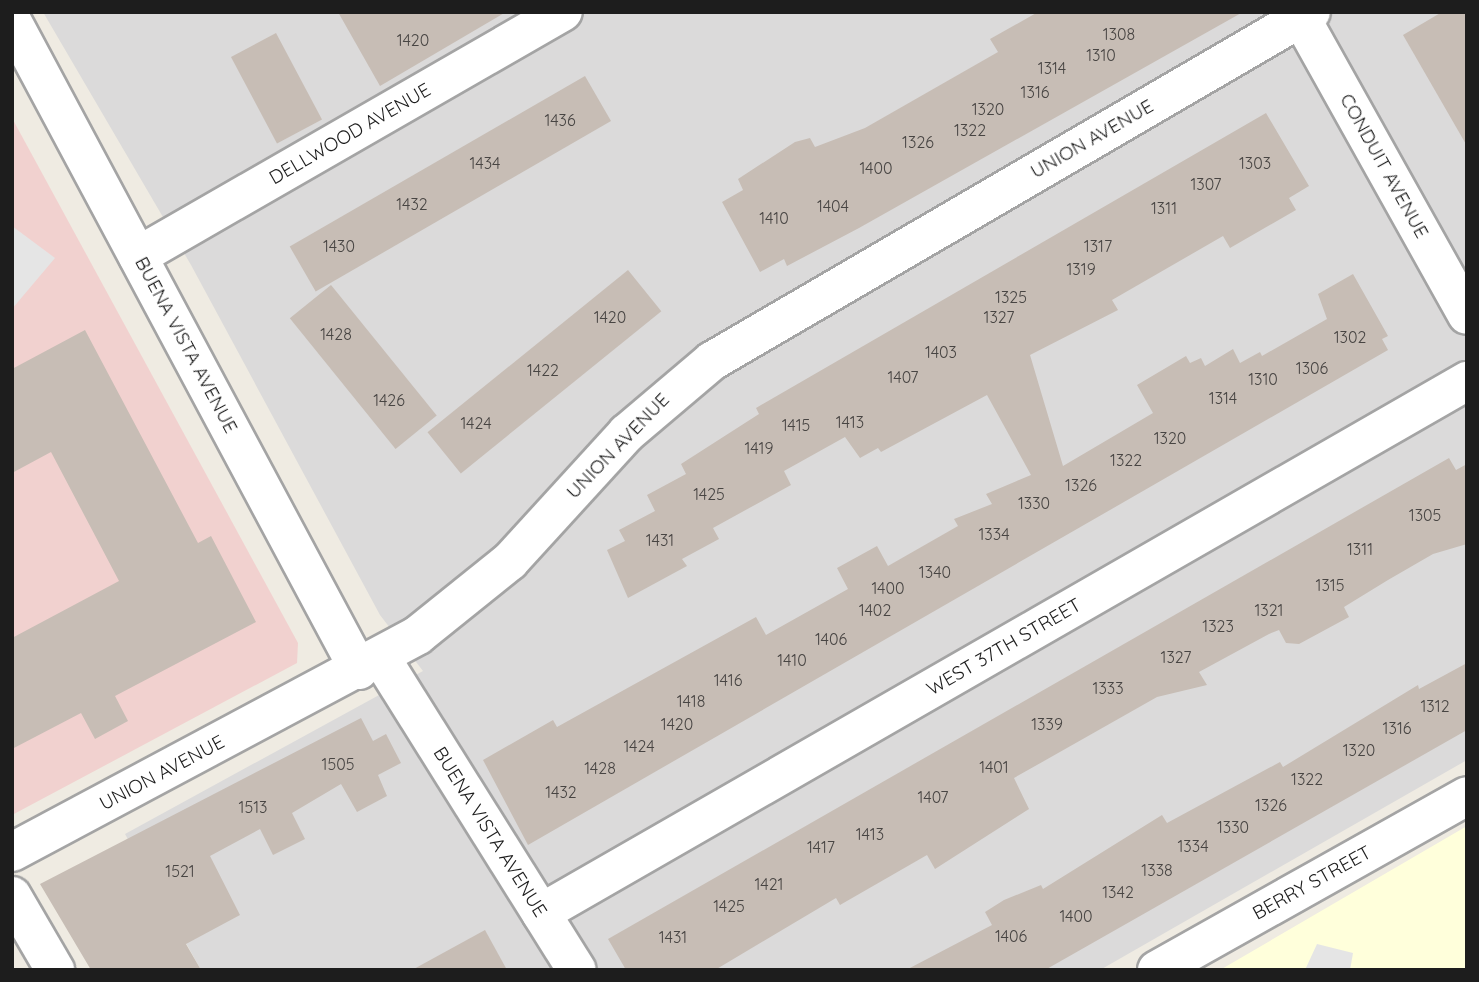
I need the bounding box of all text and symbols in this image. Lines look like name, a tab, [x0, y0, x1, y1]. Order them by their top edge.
house number: 1308	[1103, 24, 1135, 44]
house number: 1420	[397, 30, 429, 50]
house number: 1310	[1086, 45, 1116, 65]
house number: 1314	[1038, 58, 1066, 78]
street label: DELLWOOD AVENUE	[265, 79, 435, 189]
house number: 1316	[1021, 82, 1049, 102]
street label: CONDUIT AVENUE	[1335, 90, 1433, 242]
street label: UNION AVENUE	[1027, 95, 1157, 183]
house number: 1320	[972, 99, 1004, 119]
house number: 1436	[544, 110, 576, 130]
house number: 1322	[954, 120, 986, 140]
house number: 1326	[902, 132, 934, 152]
house number: 1434	[470, 153, 500, 173]
house number: 1303	[1239, 153, 1271, 173]
house number: 1400	[859, 158, 893, 178]
house number: 1307	[1190, 174, 1222, 194]
house number: 1432	[396, 194, 428, 214]
house number: 1404	[817, 196, 849, 216]
house number: 1311	[1151, 198, 1177, 218]
house number: 1410	[759, 208, 789, 228]
house number: 1430	[323, 236, 355, 256]
house number: 1317	[1084, 236, 1112, 256]
street label: BUENA VISTA AVENUE	[130, 253, 242, 437]
house number: 1319	[1066, 259, 1096, 279]
house number: 1325	[995, 287, 1027, 307]
house number: 1420	[594, 307, 626, 327]
house number: 1327	[983, 307, 1015, 327]
house number: 1428	[320, 324, 352, 344]
house number: 1302	[1334, 327, 1366, 347]
house number: 1403	[925, 342, 957, 362]
house number: 1306	[1296, 358, 1328, 378]
house number: 1422	[527, 360, 559, 380]
house number: 1407	[888, 367, 918, 387]
house number: 1310	[1248, 369, 1278, 389]
house number: 1314	[1209, 388, 1237, 408]
street label: UNION AVENUE	[562, 389, 674, 503]
house number: 1426	[373, 390, 405, 410]
house number: 1413	[836, 412, 864, 432]
house number: 1424	[460, 413, 492, 433]
house number: 1415	[782, 415, 810, 435]
house number: 1320	[1154, 428, 1186, 448]
house number: 1419	[745, 438, 773, 458]
house number: 1322	[1110, 450, 1142, 470]
house number: 1326	[1065, 475, 1097, 495]
house number: 1425	[693, 484, 725, 504]
house number: 1330	[1018, 493, 1050, 513]
house number: 1305	[1409, 505, 1441, 525]
house number: 1334	[978, 524, 1010, 544]
house number: 1431	[646, 530, 674, 550]
house number: 1311	[1347, 539, 1373, 559]
house number: 1340	[919, 562, 951, 582]
house number: 1315	[1316, 575, 1344, 595]
house number: 1400	[871, 578, 905, 598]
street label: WEST 37TH STREET	[923, 594, 1085, 700]
house number: 1402	[859, 600, 891, 620]
house number: 1321	[1254, 600, 1284, 620]
house number: 1323	[1202, 616, 1234, 636]
house number: 1406	[815, 629, 847, 649]
house number: 1327	[1160, 647, 1192, 667]
house number: 1410	[777, 650, 807, 670]
house number: 1416	[714, 670, 742, 690]
house number: 1333	[1092, 678, 1124, 698]
house number: 1418	[677, 691, 705, 711]
house number: 1312	[1420, 696, 1450, 716]
house number: 1420	[661, 714, 693, 734]
house number: 1339	[1031, 714, 1063, 734]
house number: 1316	[1383, 718, 1411, 738]
street label: UNION AVENUE	[96, 731, 228, 815]
house number: 1424	[623, 736, 655, 756]
house number: 1320	[1343, 740, 1375, 760]
street label: BUENA VISTA AVENUE	[428, 743, 552, 921]
house number: 1505	[322, 754, 354, 774]
house number: 1401	[979, 757, 1009, 777]
house number: 1428	[584, 758, 616, 778]
house number: 1322	[1291, 769, 1323, 789]
house number: 1432	[545, 782, 577, 802]
house number: 1407	[918, 787, 948, 807]
house number: 1326	[1255, 795, 1287, 815]
house number: 1513	[239, 797, 267, 817]
house number: 1330	[1217, 817, 1249, 837]
house number: 1413	[856, 824, 884, 844]
house number: 1334	[1177, 836, 1209, 856]
house number: 1417	[807, 837, 835, 857]
street label: BERRY STREET	[1249, 841, 1375, 925]
house number: 1338	[1141, 860, 1173, 880]
house number: 1521	[165, 861, 195, 881]
house number: 1421	[755, 874, 783, 894]
house number: 1342	[1102, 882, 1134, 902]
house number: 1425	[713, 896, 745, 916]
house number: 1400	[1059, 906, 1093, 926]
house number: 1406	[995, 926, 1027, 946]
house number: 1431	[659, 927, 687, 947]

